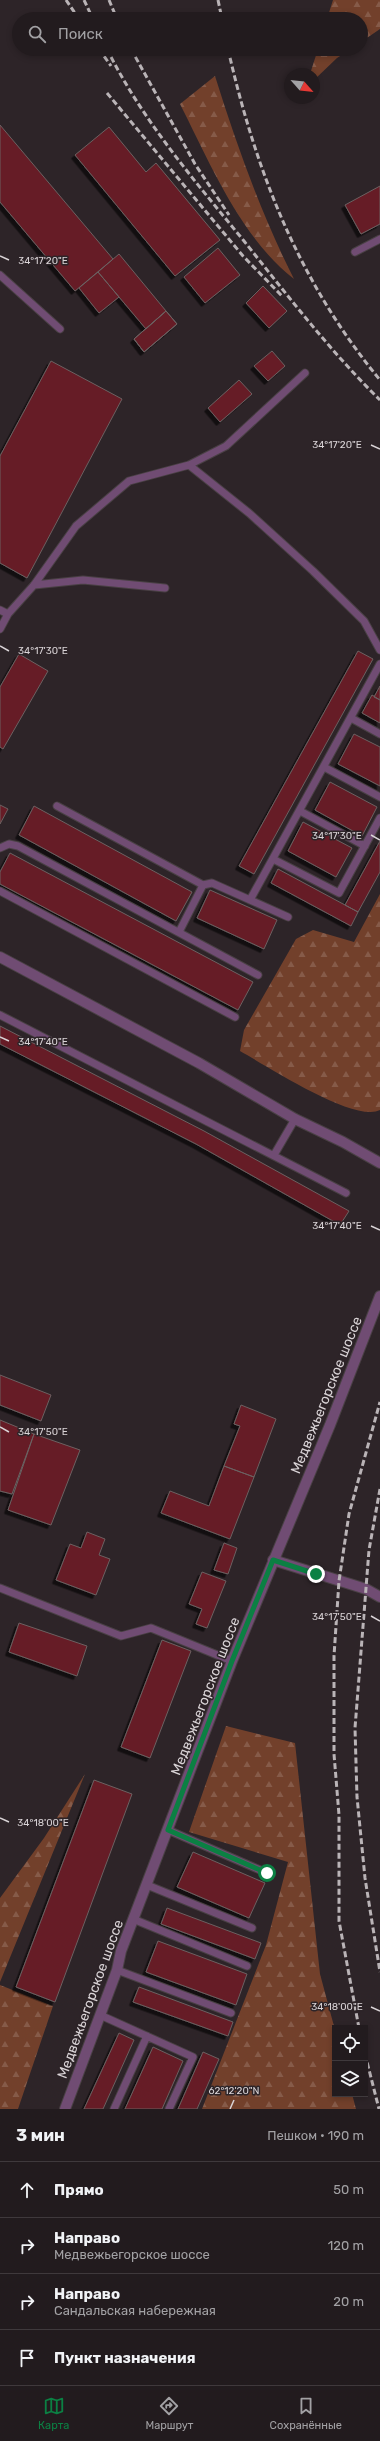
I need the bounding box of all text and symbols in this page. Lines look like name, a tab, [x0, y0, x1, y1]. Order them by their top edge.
search box	[12, 12, 368, 56]
icon: search	[26, 23, 48, 45]
text: Поиск	[58, 25, 103, 43]
north arrow	[284, 68, 320, 104]
text: 34°17'20"E	[18, 255, 68, 267]
text: 34°17'20"E	[312, 439, 362, 451]
text: 34°17'30"E	[18, 645, 68, 657]
text: 34°17'30"E	[312, 830, 362, 842]
text: 34°17'40"E	[18, 1036, 68, 1048]
text: 34°17'40"E	[312, 1220, 362, 1232]
street label: Медвежьегорское шоссе	[287, 1314, 366, 1476]
text: 34°17'50"E	[18, 1426, 68, 1438]
route end	[307, 1565, 325, 1583]
text: 34°17'50"E	[312, 1611, 362, 1623]
street label: Медвежьегорское шоссе	[167, 1615, 244, 1778]
text: 34°18'00"E	[17, 1817, 69, 1829]
route start	[258, 1864, 276, 1882]
street label: Медвежьегорское шоссе	[54, 1917, 127, 2081]
text: 34°18'00"E	[311, 2001, 363, 2013]
map controls	[332, 2025, 368, 2097]
button: locate	[332, 2025, 368, 2061]
button: layers	[332, 2061, 368, 2097]
text: 62°12'20"N	[208, 2085, 260, 2097]
text: 3 мин	[16, 2125, 65, 2145]
text: Пешком · 190 m	[267, 2128, 364, 2143]
icon: ahead	[16, 2179, 38, 2201]
text: Прямо	[54, 2181, 104, 2199]
text: 50 m	[333, 2182, 364, 2197]
text: Направо	[54, 2229, 120, 2247]
icon: right	[16, 2235, 38, 2257]
text: 120 m	[328, 2238, 364, 2253]
text: Медвежьегорское шоссе	[54, 2247, 210, 2262]
text: Направо	[54, 2285, 120, 2303]
icon: right	[16, 2291, 38, 2313]
text: 20 m	[333, 2294, 364, 2309]
text: Сандальская набережная	[54, 2303, 216, 2318]
icon: arrive	[16, 2347, 38, 2369]
text: Пункт назначения	[54, 2349, 196, 2367]
tab: Карта	[38, 2395, 69, 2432]
tab: Маршрут	[145, 2395, 194, 2432]
tab: Сохранённые	[270, 2395, 342, 2432]

